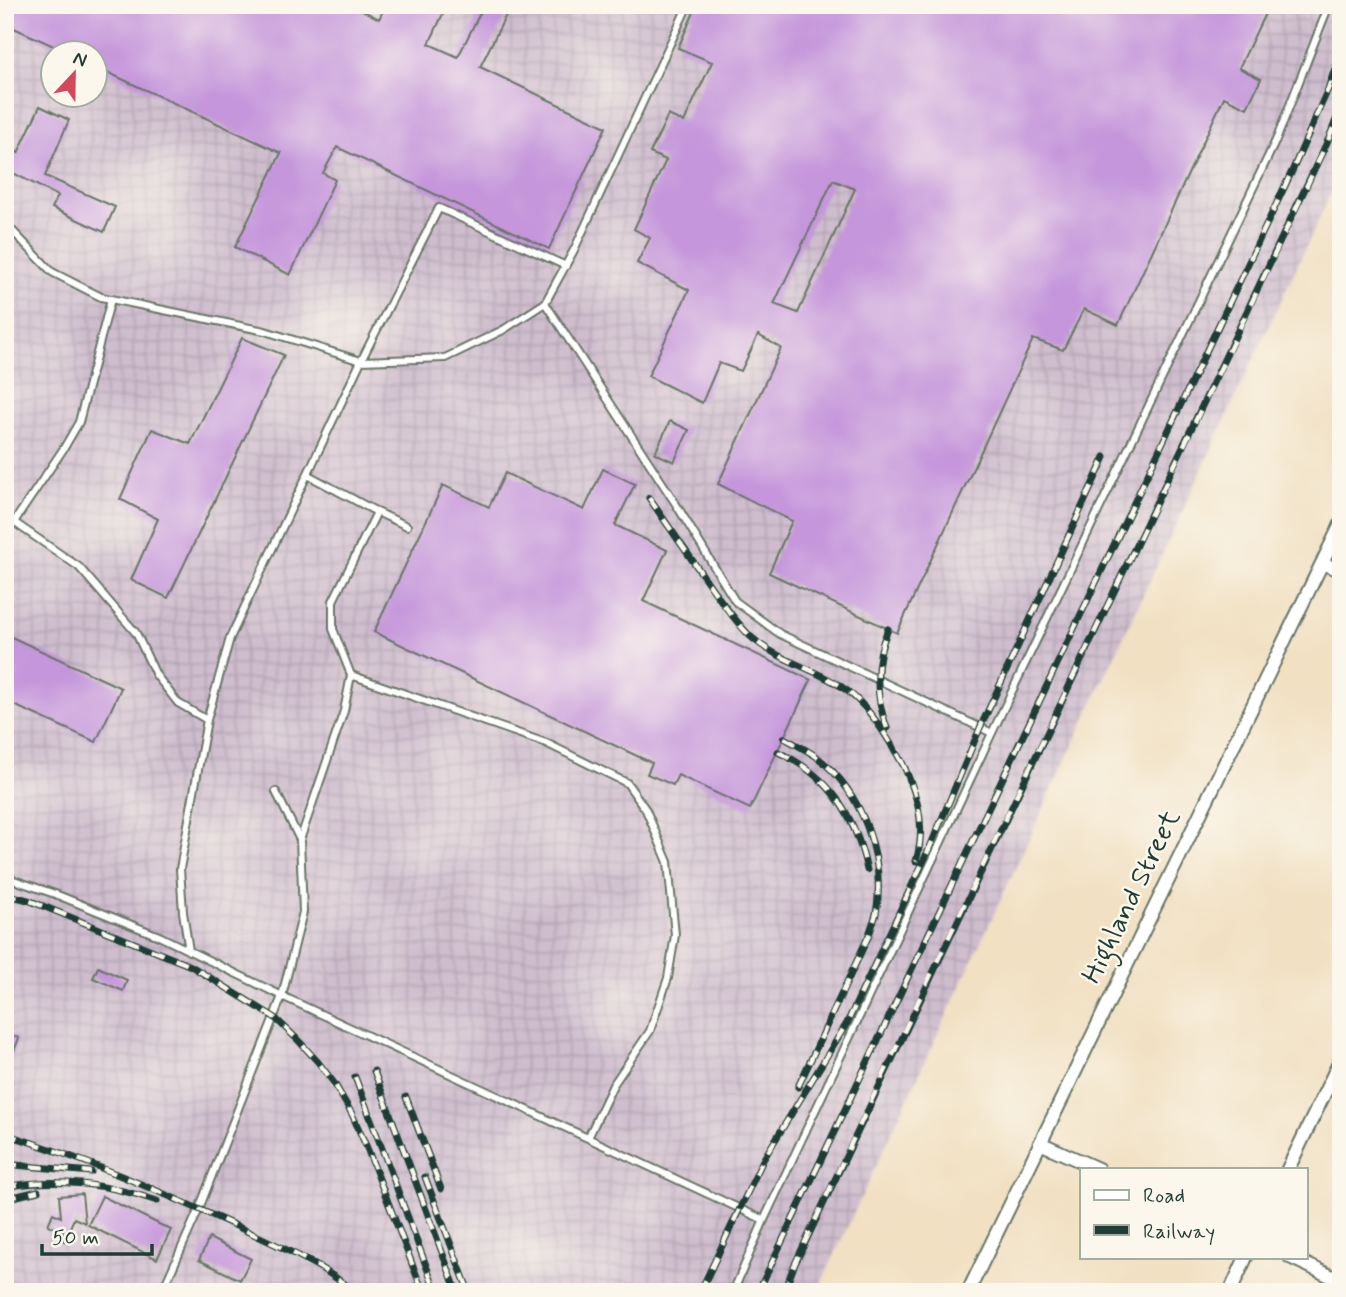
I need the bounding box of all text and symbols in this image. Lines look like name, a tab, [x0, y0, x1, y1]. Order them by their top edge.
north arrow	[38, 38, 108, 108]
text: N	[69, 46, 90, 74]
street label: Highland Street	[1074, 804, 1193, 991]
legend	[1080, 1168, 1308, 1258]
text: Road	[1143, 1182, 1185, 1210]
scale bar	[42, 1213, 152, 1257]
text: Railway	[1143, 1218, 1215, 1246]
text: 50 m	[52, 1224, 99, 1252]

